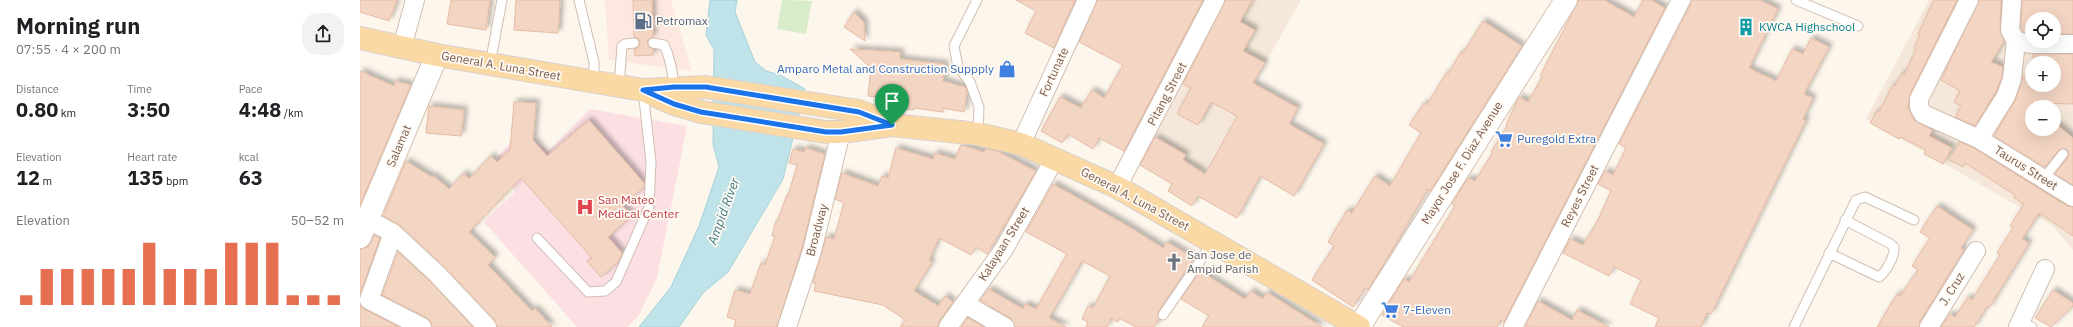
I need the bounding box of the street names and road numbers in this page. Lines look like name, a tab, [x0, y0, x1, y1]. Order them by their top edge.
street label: Fortunate	[1036, 44, 1072, 99]
street label: General A. Luna Street	[440, 48, 562, 83]
street label: Pitang Street	[1144, 59, 1190, 128]
street label: Mayor Jose F. Diaz Avenue	[1418, 98, 1506, 227]
street label: Salamat	[383, 123, 414, 169]
street label: Taurus Street	[1992, 142, 2061, 193]
street label: Reyes Street	[1557, 162, 1602, 230]
street label: General A. Luna Street	[1078, 164, 1192, 234]
street label: Broadway	[802, 202, 831, 258]
street label: Kalayaan Street	[975, 204, 1032, 284]
street label: J. Cruz	[1936, 269, 1968, 308]

